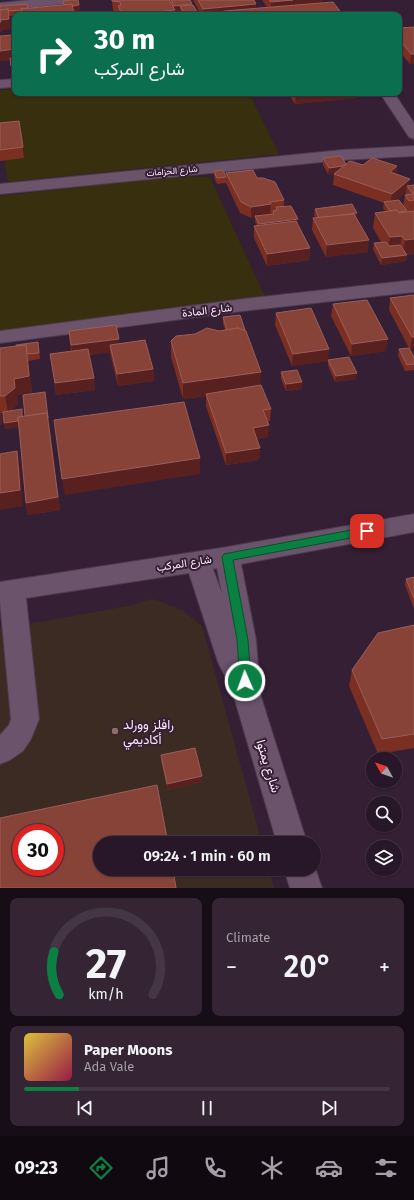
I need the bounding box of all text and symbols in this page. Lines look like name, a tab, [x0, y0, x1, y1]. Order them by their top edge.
text: 30 m	[94, 23, 155, 56]
icon: right	[28, 28, 80, 80]
text: شارع المركب	[94, 58, 185, 80]
street label: شارع الحزامات	[146, 164, 198, 179]
street label: شارع المادة	[181, 301, 233, 321]
pin	[350, 514, 384, 548]
icon: arrive	[356, 520, 378, 542]
street label: شارع المركب	[156, 553, 213, 575]
position arrow	[224, 660, 266, 702]
place label: رافلز وورلد أكاديمي	[123, 717, 174, 750]
marker: رافلز وورلد أكاديمي	[110, 726, 120, 736]
street label: شارع يمتوا	[251, 738, 284, 795]
north arrow	[366, 752, 402, 788]
map controls	[366, 752, 402, 876]
button: search	[366, 796, 402, 832]
speed limit sign: 30	[12, 824, 64, 876]
button: layers	[366, 840, 402, 876]
text: 09:24 · 1 min · 60 m	[143, 847, 271, 865]
text: Climate	[226, 930, 270, 945]
text: 27	[86, 939, 126, 989]
text: 20°	[284, 949, 332, 985]
text: −	[226, 954, 237, 981]
text: +	[379, 954, 390, 981]
text: km/h	[88, 986, 124, 1003]
text: Paper Moons	[84, 1041, 172, 1059]
text: Ada Vale	[84, 1059, 134, 1074]
icon: previous	[74, 1097, 96, 1119]
icon: pause	[196, 1097, 218, 1119]
icon: next	[318, 1097, 340, 1119]
icon: directions	[87, 1154, 115, 1182]
icon: music	[144, 1154, 172, 1182]
icon: phone	[201, 1154, 229, 1182]
icon: climate	[258, 1154, 286, 1182]
icon: car	[315, 1154, 343, 1182]
icon: filters	[372, 1154, 400, 1182]
text: 09:23	[14, 1157, 58, 1179]

